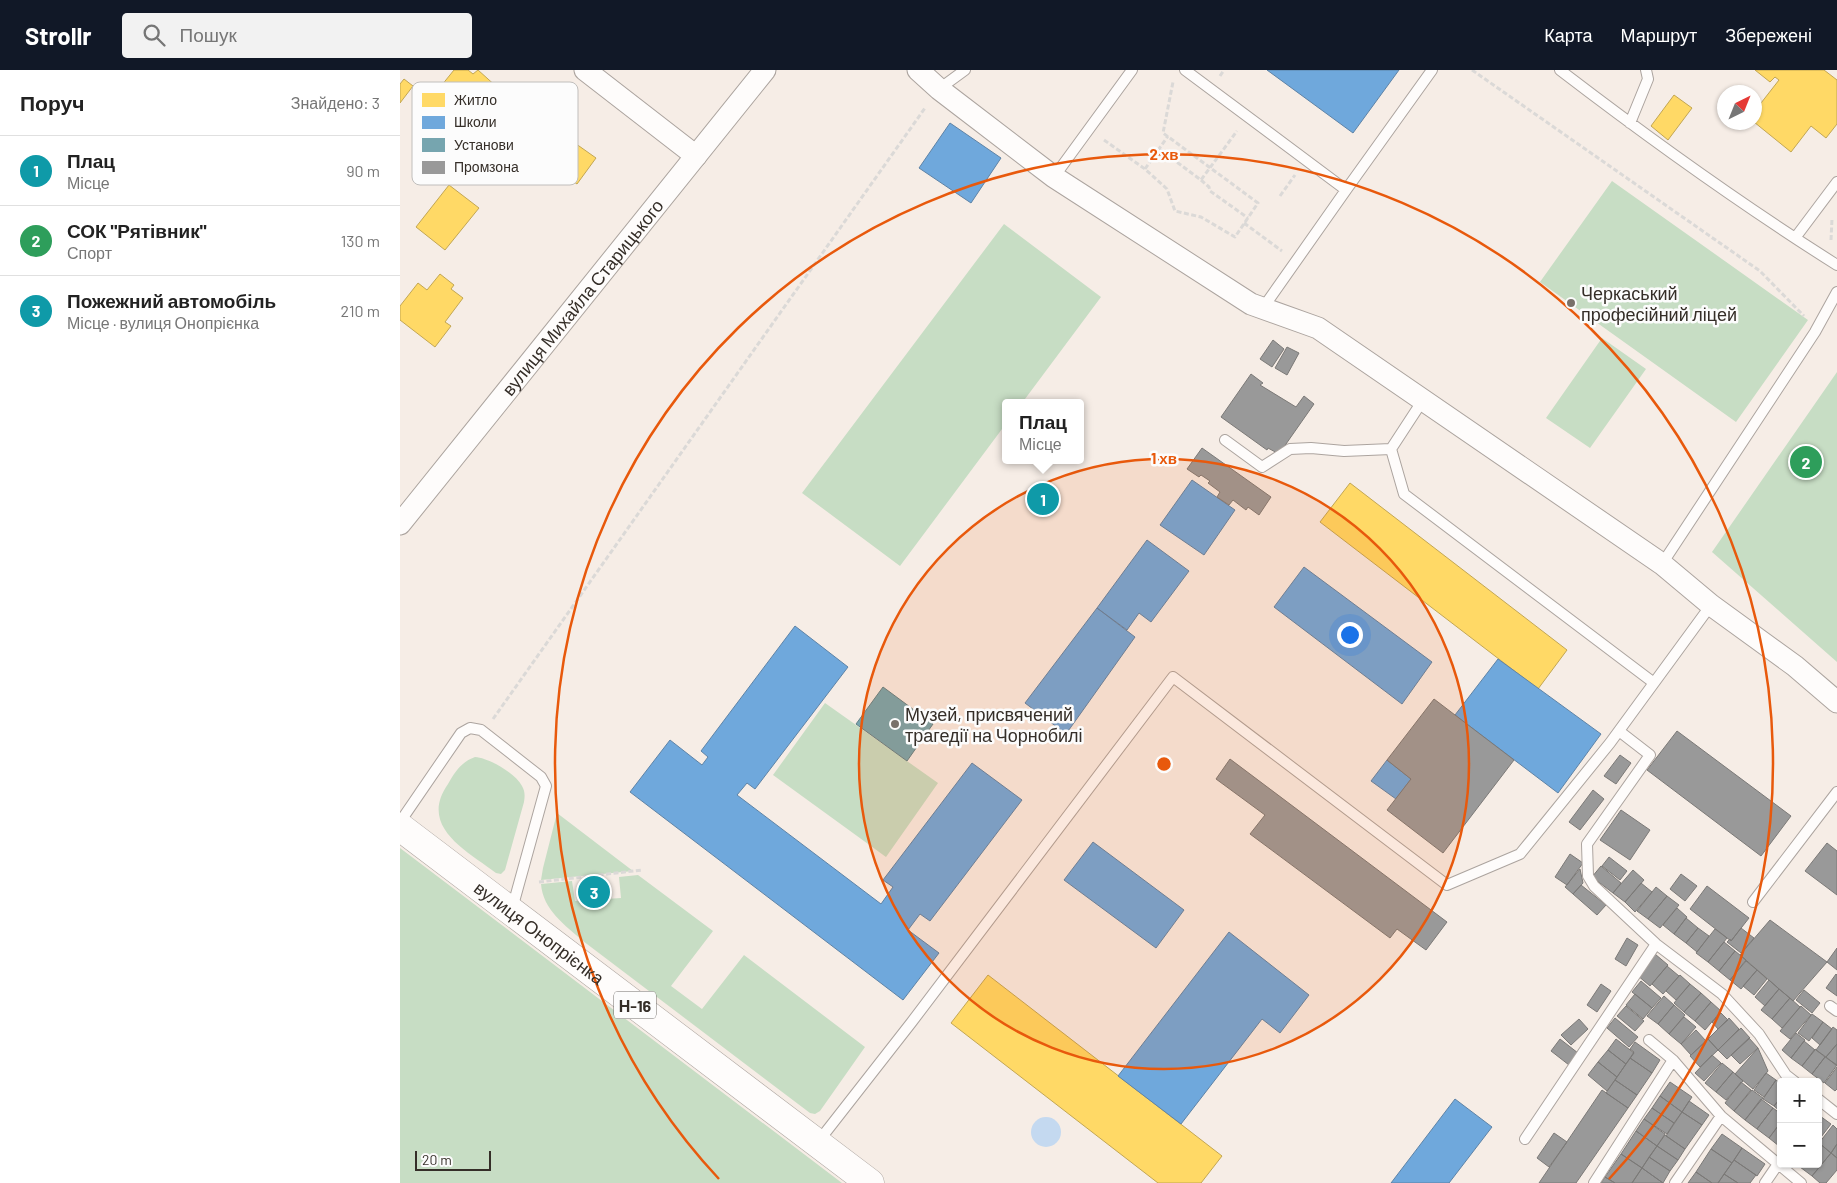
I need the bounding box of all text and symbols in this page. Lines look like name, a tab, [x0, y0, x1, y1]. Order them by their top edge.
search box	[122, 13, 472, 58]
text: Strollr	[25, 21, 92, 50]
icon: search	[140, 21, 168, 49]
text: Пошук	[180, 23, 237, 46]
text: Карта	[1544, 24, 1592, 46]
text: Маршрут	[1620, 24, 1697, 46]
text: Збережені	[1725, 24, 1812, 46]
legend	[412, 82, 578, 185]
north arrow	[1717, 85, 1762, 130]
text: Поруч	[20, 90, 84, 115]
text: Житло	[454, 91, 497, 108]
text: Знайдено: 3	[291, 93, 380, 112]
text: Школи	[454, 113, 497, 130]
text: Установи	[454, 136, 514, 153]
text: 2 хв	[1150, 145, 1178, 163]
text: Плац	[67, 149, 115, 172]
text: Промзона	[454, 158, 519, 175]
text: 1	[33, 161, 39, 180]
text: 90 m	[346, 161, 380, 180]
text: Місце	[67, 173, 110, 192]
street label: вулиця Михайла Старицького	[497, 195, 668, 400]
text: СОК "Рятівник"	[67, 219, 207, 242]
text: 2	[32, 231, 40, 250]
text: 130 m	[341, 231, 380, 250]
text: Спорт	[67, 243, 112, 262]
place label: Черкаський професійний ліцей	[1581, 282, 1737, 325]
text: Пожежний автомобіль	[67, 289, 276, 312]
marker: Черкаський професійний ліцей	[1565, 297, 1577, 309]
text: 3	[32, 301, 40, 320]
text: 210 m	[341, 301, 380, 320]
text: Місце · вулиця Онопрієнка	[67, 313, 259, 332]
popup	[1002, 399, 1084, 464]
text: Плац	[1019, 410, 1067, 433]
text: Місце	[1019, 434, 1062, 453]
pin: 2	[1790, 443, 1822, 481]
text: 1 хв	[1151, 449, 1177, 467]
pin: 1	[1027, 480, 1059, 518]
your location	[1337, 622, 1363, 648]
place label: Музей, присвячений трагедії на Чорнобилі	[905, 703, 1083, 746]
marker: Музей, присвячений трагедії на Чорнобилі	[889, 718, 901, 730]
centre of rings	[1155, 755, 1173, 773]
pin: 3	[578, 873, 610, 911]
street label: вулиця Онопрієнка	[470, 876, 610, 989]
road number: Н-16	[614, 992, 656, 1018]
map controls	[1777, 1078, 1822, 1168]
button: +	[1777, 1078, 1822, 1123]
button: −	[1777, 1123, 1822, 1168]
scale bar	[415, 1148, 491, 1171]
text: 20 m	[422, 1151, 452, 1168]

